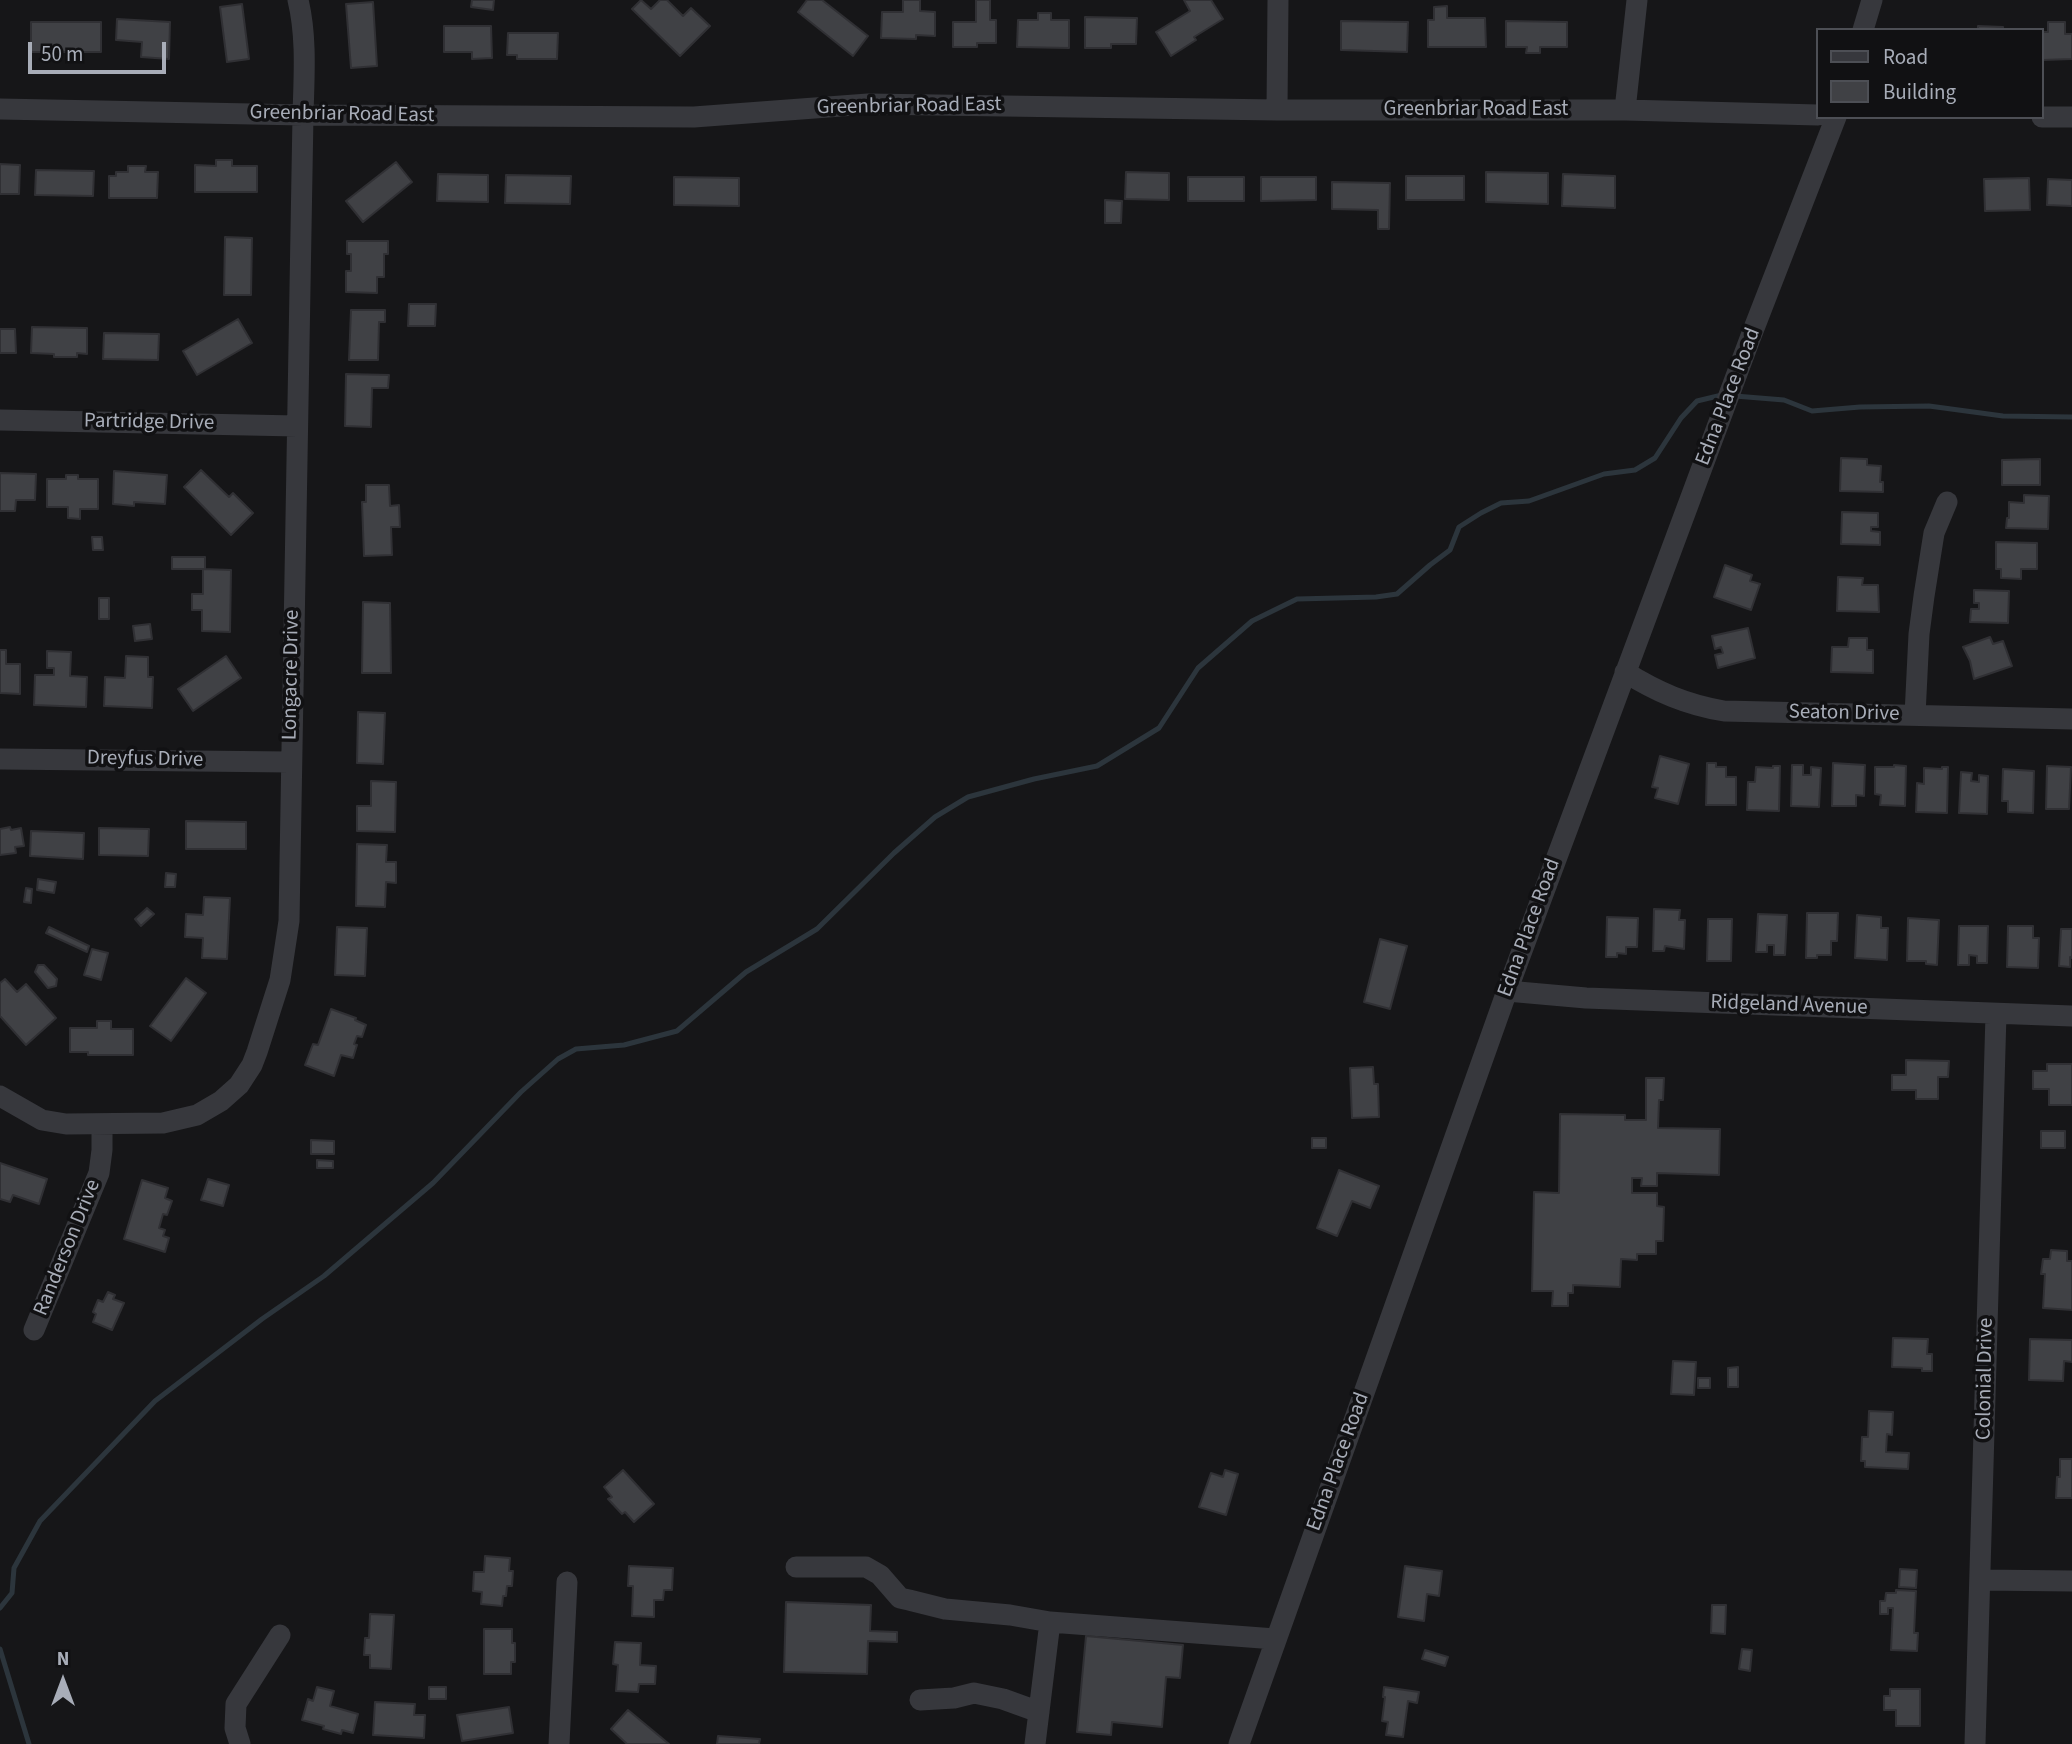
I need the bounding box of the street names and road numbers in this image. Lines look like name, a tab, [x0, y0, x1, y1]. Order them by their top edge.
street label: Greenbriar Road East	[816, 93, 1002, 121]
street label: Greenbriar Road East	[1384, 97, 1568, 123]
street label: Greenbriar Road East	[249, 101, 435, 129]
street label: Edna Place Road	[1691, 325, 1767, 469]
street label: Partridge Drive	[84, 409, 214, 437]
street label: Longacre Drive	[278, 610, 306, 740]
street label: Seaton Drive	[1788, 700, 1900, 728]
street label: Dreyfus Drive	[87, 746, 203, 774]
street label: Edna Place Road	[1493, 855, 1567, 1001]
street label: Ridgeland Avenue	[1710, 991, 1868, 1021]
street label: Randerson Drive	[29, 1176, 107, 1320]
street label: Colonial Drive	[1972, 1318, 2000, 1440]
street label: Edna Place Road	[1302, 1389, 1376, 1535]

